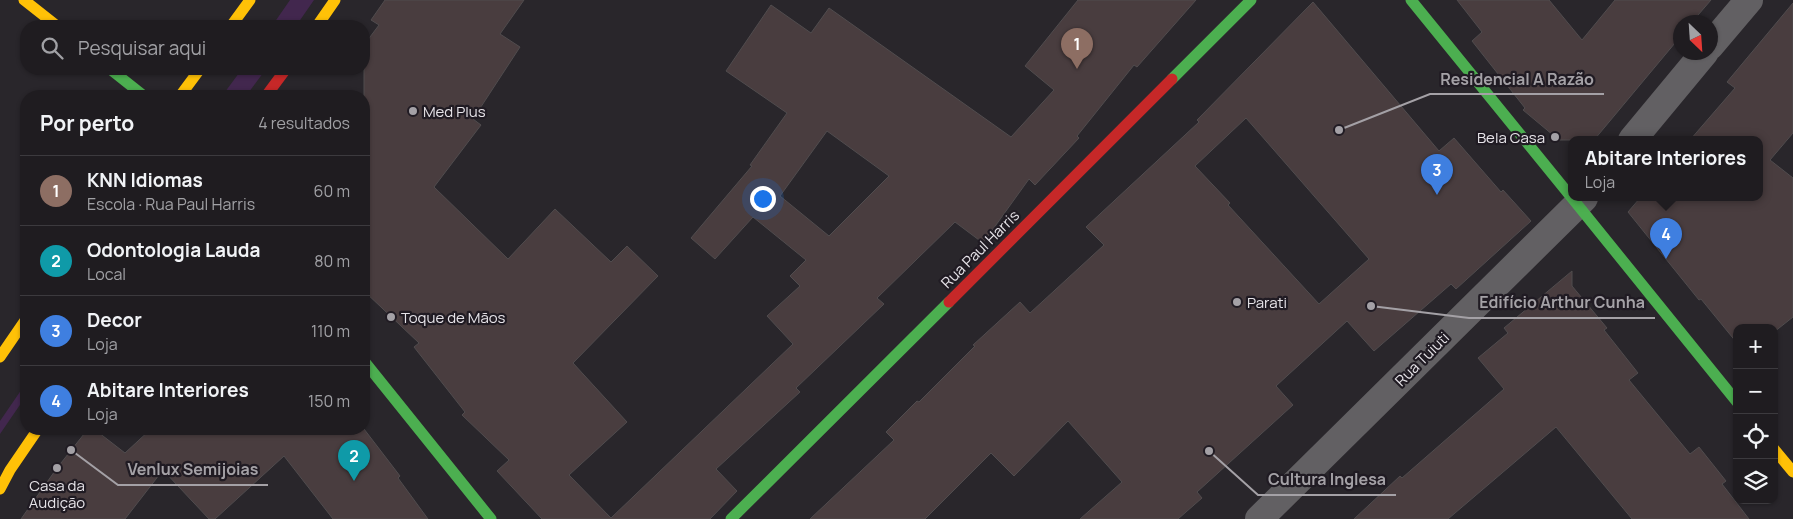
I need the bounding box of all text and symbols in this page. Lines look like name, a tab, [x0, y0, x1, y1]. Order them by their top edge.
north arrow	[1673, 15, 1718, 60]
search box	[20, 20, 370, 75]
pin: 1	[1061, 28, 1093, 69]
icon: search	[38, 34, 66, 62]
text: Pesquisar aqui	[78, 35, 206, 61]
callout: Residencial A Razão	[1430, 63, 1604, 94]
text: Residencial A Razão	[1440, 68, 1594, 90]
place label: Med Plus	[423, 101, 486, 122]
marker: Med Plus	[407, 105, 419, 117]
text: Por perto	[40, 109, 134, 137]
text: 4 resultados	[258, 112, 350, 134]
place label: Bela Casa	[1477, 127, 1545, 148]
marker: Bela Casa	[1549, 131, 1561, 143]
popup	[1568, 136, 1763, 201]
text: Abitare Interiores	[1585, 145, 1746, 171]
pin: 3	[1421, 154, 1453, 195]
text: KNN Idiomas	[87, 167, 203, 193]
text: Loja	[1585, 171, 1615, 193]
text: 1	[52, 180, 60, 202]
text: 60 m	[314, 180, 350, 202]
your location	[750, 186, 776, 212]
text: Escola · Rua Paul Harris	[87, 193, 255, 215]
street label: Rua Paul Harris	[936, 205, 1024, 293]
pin: 4	[1650, 218, 1682, 259]
text: Odontologia Lauda	[87, 237, 261, 263]
text: 2	[51, 250, 61, 272]
text: 80 m	[314, 250, 350, 272]
text: Local	[87, 263, 126, 285]
callout: Edifício Arthur Cunha	[1469, 287, 1655, 318]
text: Edifício Arthur Cunha	[1479, 291, 1645, 313]
place label: Parati	[1247, 292, 1287, 313]
marker: Parati	[1231, 296, 1243, 308]
text: Decor	[87, 307, 142, 333]
place label: Toque de Mãos	[401, 307, 506, 328]
marker: Toque de Mãos	[385, 311, 397, 323]
text: 3	[51, 320, 61, 342]
text: 110 m	[311, 320, 350, 342]
map controls	[1733, 324, 1778, 504]
button: +	[1733, 324, 1778, 369]
street label: Rua Tuiuti	[1390, 327, 1454, 391]
text: Loja	[87, 333, 118, 355]
button: −	[1733, 369, 1778, 414]
text: Abitare Interiores	[87, 377, 249, 403]
text: 4	[51, 390, 61, 412]
text: 150 m	[308, 390, 350, 412]
text: Loja	[87, 403, 118, 425]
button: locate	[1733, 414, 1778, 459]
pin: 2	[338, 440, 370, 481]
callout: Venlux Semijoias	[118, 454, 268, 485]
text: Venlux Semijoias	[128, 458, 259, 480]
button: layers	[1733, 459, 1778, 504]
marker: Casa da Audição	[51, 462, 63, 474]
callout: Cultura Inglesa	[1258, 464, 1396, 495]
text: Cultura Inglesa	[1268, 468, 1386, 490]
place label: Casa da Audição	[29, 475, 85, 513]

